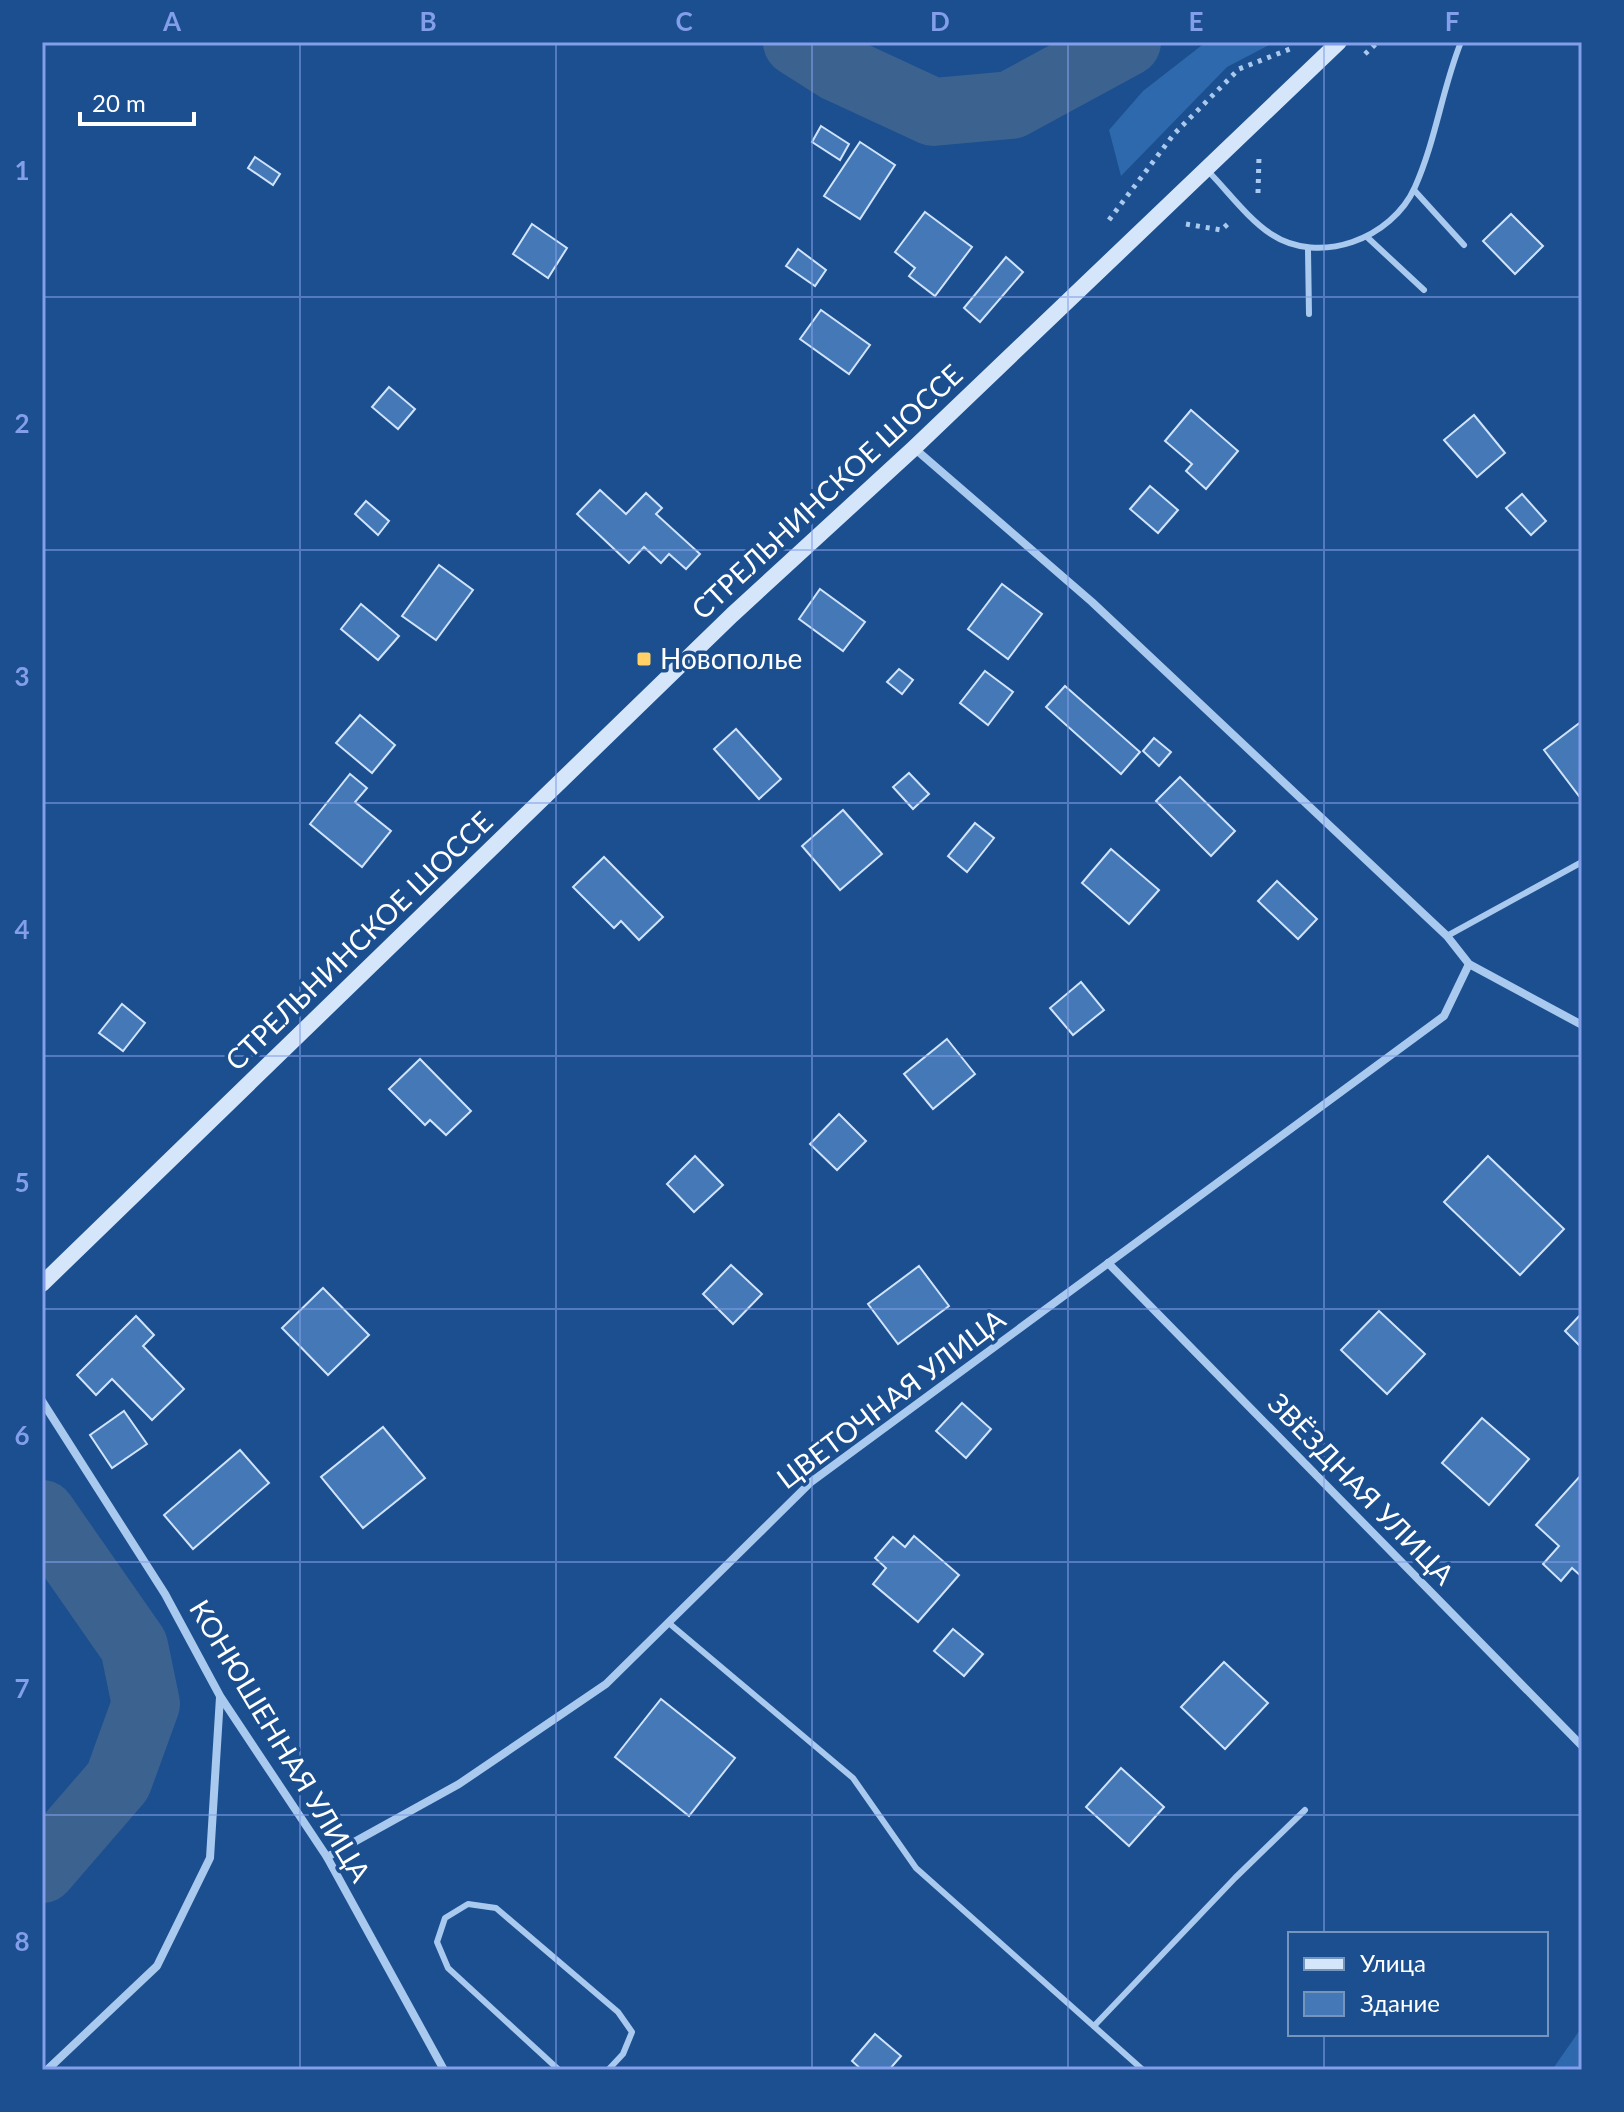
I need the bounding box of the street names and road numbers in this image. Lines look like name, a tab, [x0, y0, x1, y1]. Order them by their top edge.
street label: СТРЕЛЬНИНСКОЕ ШОССЕ	[684, 357, 969, 626]
street label: СТРЕЛЬНИНСКОЕ ШОССЕ	[218, 804, 499, 1077]
street label: ЦВЕТОЧНАЯ УЛИЦА	[770, 1301, 1011, 1495]
street label: ЗВЁЗДНАЯ УЛИЦА	[1262, 1386, 1462, 1591]
street label: КОНЮШЕННАЯ УЛИЦА	[183, 1593, 379, 1888]

